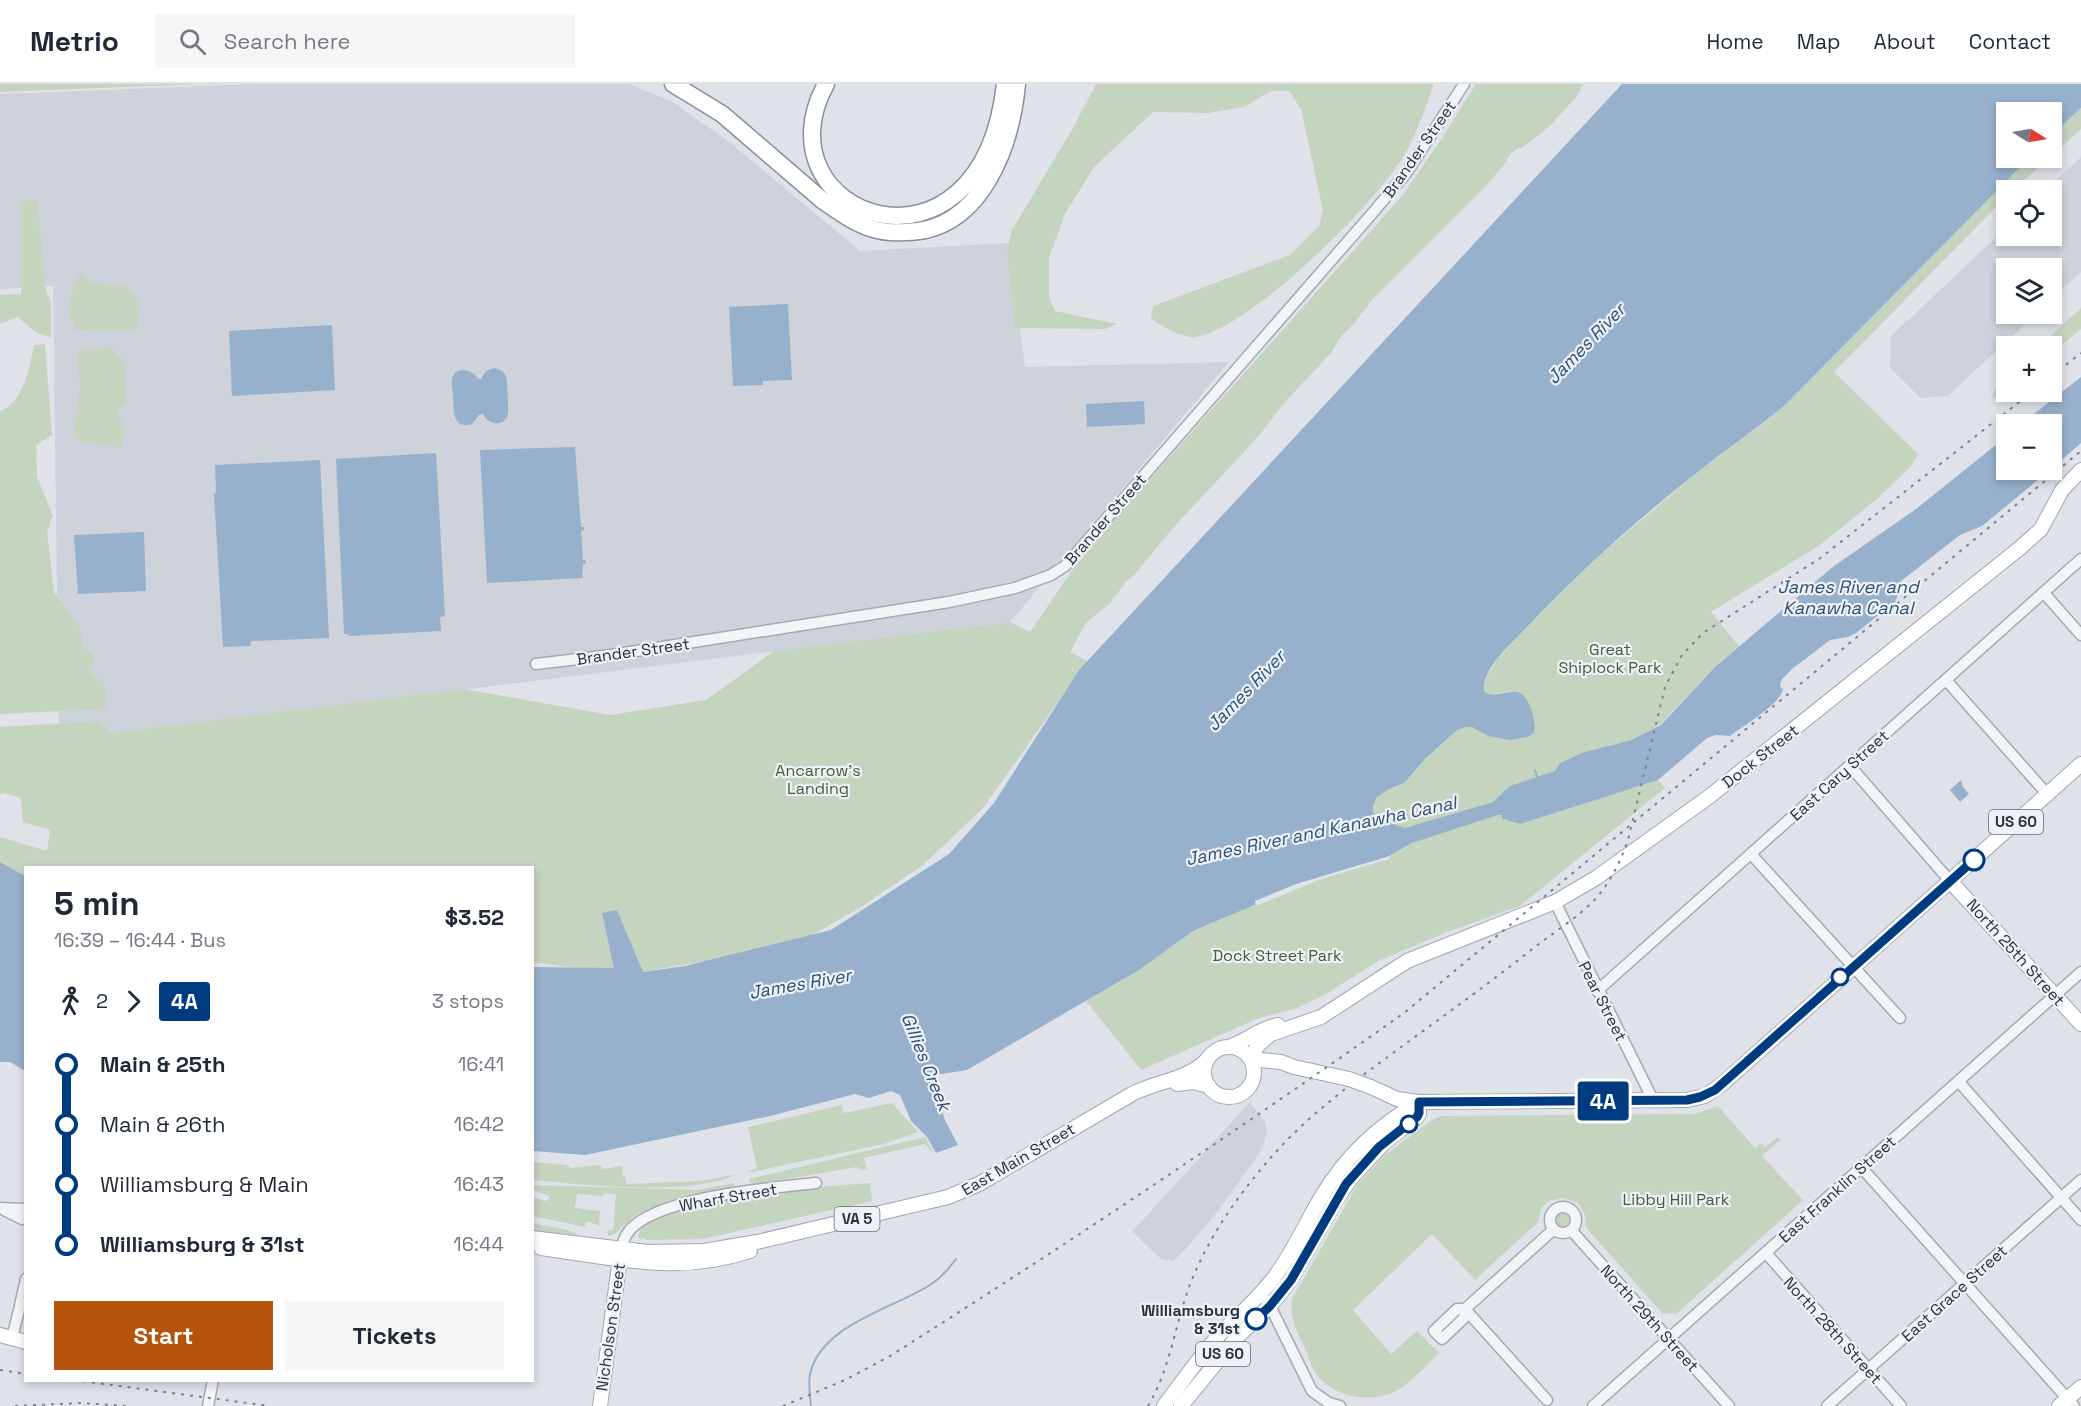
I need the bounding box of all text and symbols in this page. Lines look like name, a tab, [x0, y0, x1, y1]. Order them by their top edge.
search box	[155, 14, 575, 68]
text: Metrio	[30, 23, 119, 59]
icon: search	[176, 25, 209, 58]
text: Search here	[224, 27, 351, 55]
text: Home	[1706, 28, 1764, 55]
text: Map	[1797, 28, 1841, 55]
text: About	[1874, 28, 1936, 55]
text: Contact	[1969, 28, 2051, 55]
street label: Brander Street	[1378, 97, 1461, 202]
north arrow	[1996, 102, 2062, 168]
map controls	[1996, 102, 2062, 480]
button: locate	[1996, 180, 2062, 246]
button: layers	[1996, 258, 2062, 324]
water label: James River	[1541, 297, 1631, 389]
button: +	[1996, 336, 2062, 402]
button: −	[1996, 414, 2062, 480]
street label: Brander Street	[1060, 469, 1151, 569]
water label: James River and Kanawha Canal	[1778, 575, 1921, 619]
street label: Brander Street	[575, 633, 691, 670]
park label: Great Shiplock Park	[1558, 639, 1662, 678]
water label: James River	[1201, 644, 1291, 736]
street label: Dock Street	[1718, 720, 1803, 793]
street label: East Cary Street	[1785, 725, 1893, 825]
park label: Ancarrow's Landing	[775, 760, 861, 799]
water label: James River and Kanawha Canal	[1183, 790, 1461, 870]
road number: US 60	[1989, 810, 2043, 834]
unlabelled marker	[1963, 849, 1985, 871]
text: 5 min	[54, 883, 139, 925]
street label: North 25th Street	[1962, 894, 2069, 1010]
text: $3.52	[445, 903, 504, 931]
text: 16:39 – 16:44 · Bus	[54, 927, 226, 953]
park label: Dock Street Park	[1212, 945, 1342, 966]
street label: Pear Street	[1573, 958, 1632, 1045]
water label: James River	[747, 963, 855, 1004]
unlabelled marker	[1831, 968, 1849, 986]
icon: walk	[54, 985, 87, 1018]
icon: forward	[117, 985, 150, 1018]
text: 2	[96, 988, 108, 1014]
text: 4A	[171, 988, 198, 1015]
text: 3 stops	[432, 988, 504, 1014]
water label: Gillies Creek	[896, 1010, 957, 1116]
text: Main & 25th	[100, 1050, 226, 1078]
text: 16:41	[458, 1051, 504, 1077]
line badge: 4A	[1576, 1082, 1630, 1120]
text: 4A	[1590, 1088, 1616, 1115]
text: Main & 26th	[100, 1110, 226, 1138]
text: 16:42	[454, 1111, 504, 1137]
unlabelled marker	[1400, 1115, 1418, 1133]
street label: East Main Street	[958, 1118, 1079, 1200]
street label: East Franklin Street	[1774, 1131, 1900, 1248]
text: Williamsburg & Main	[100, 1170, 309, 1198]
text: 16:43	[454, 1171, 504, 1197]
street label: Wharf Street	[677, 1179, 779, 1216]
park label: Libby Hill Park	[1623, 1189, 1730, 1210]
road number: VA 5	[834, 1207, 880, 1231]
text: Williamsburg & 31st	[100, 1230, 305, 1258]
text: 16:44	[453, 1231, 504, 1257]
street label: East Grace Street	[1897, 1240, 2012, 1346]
street label: North 29th Street	[1596, 1260, 1703, 1376]
street label: Nicholson Street	[591, 1262, 630, 1392]
street label: North 28th Street	[1779, 1272, 1886, 1388]
place label: Williamsburg & 31st	[1141, 1300, 1240, 1339]
button: Start	[54, 1301, 273, 1370]
button: Tickets	[285, 1301, 504, 1370]
marker: Williamsburg & 31st	[1245, 1308, 1267, 1330]
road number: US 60	[1196, 1342, 1250, 1366]

